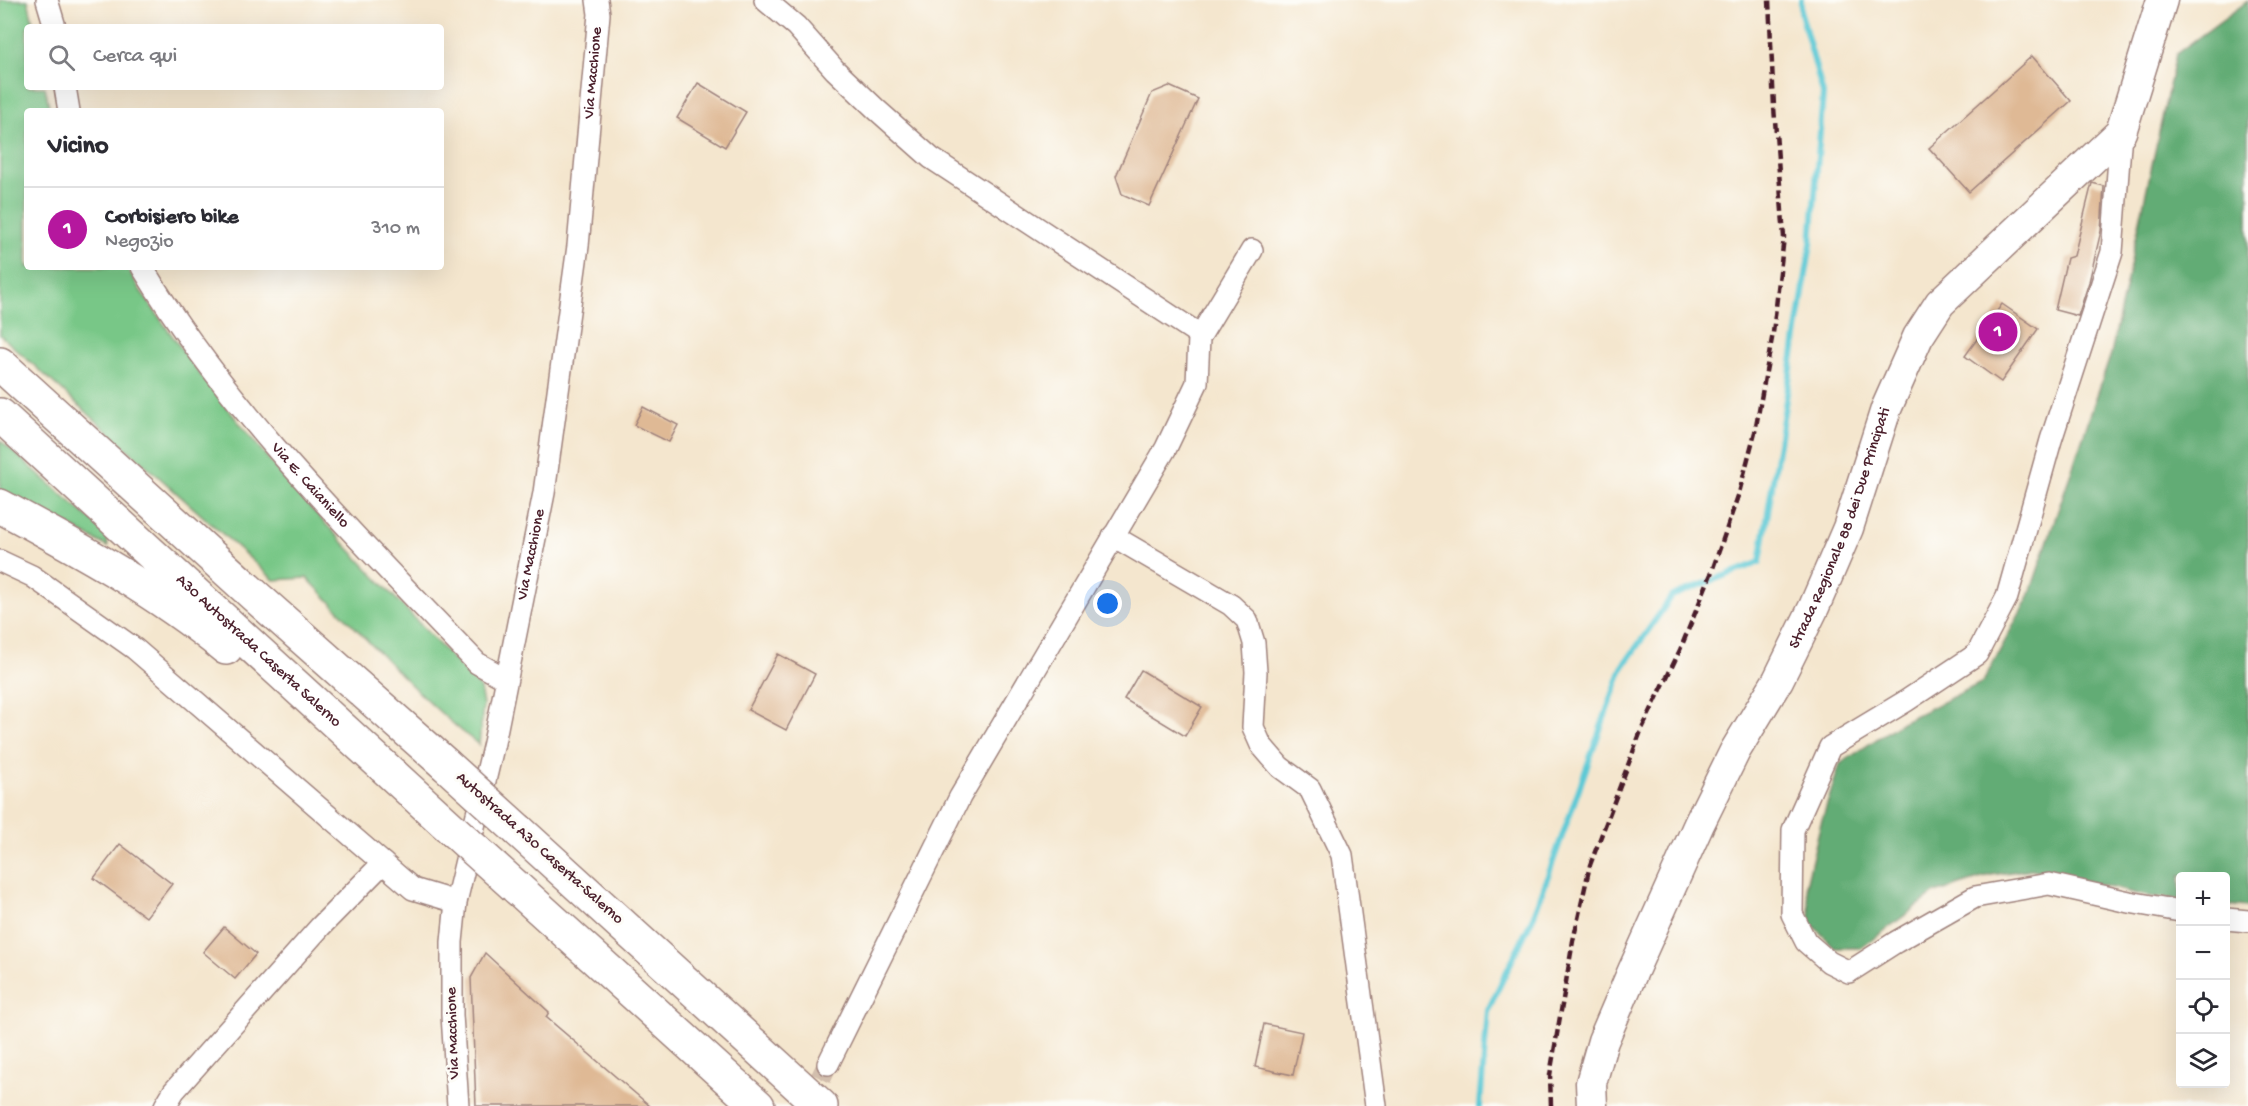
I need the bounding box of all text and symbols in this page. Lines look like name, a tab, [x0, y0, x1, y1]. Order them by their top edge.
search box	[24, 24, 444, 90]
street label: Via Macchione	[580, 25, 607, 121]
icon: search	[45, 41, 78, 74]
text: Cerca qui	[93, 44, 177, 70]
text: Vicino	[48, 132, 108, 163]
text: Corbisiero bike	[105, 205, 239, 231]
text: 1	[63, 218, 72, 241]
text: 310 m	[371, 218, 420, 241]
text: Negozio	[105, 231, 174, 254]
pin: 1	[1978, 310, 2018, 354]
street label: Strada Regionale 88 dei Due Principati	[1785, 405, 1895, 652]
street label: Via E. Caianiello	[266, 438, 353, 532]
street label: Via Macchione	[513, 507, 550, 603]
street label: A30 Autostrada Caserta Salerno	[171, 571, 345, 732]
your location	[1093, 589, 1122, 618]
street label: Autostrada A30 Caserta-Salerno	[451, 769, 627, 929]
map controls	[2176, 872, 2230, 1088]
button: +	[2176, 872, 2230, 926]
button: −	[2176, 926, 2230, 980]
button: locate	[2176, 980, 2230, 1034]
street label: Via Macchione	[443, 986, 465, 1080]
button: layers	[2176, 1034, 2230, 1088]

